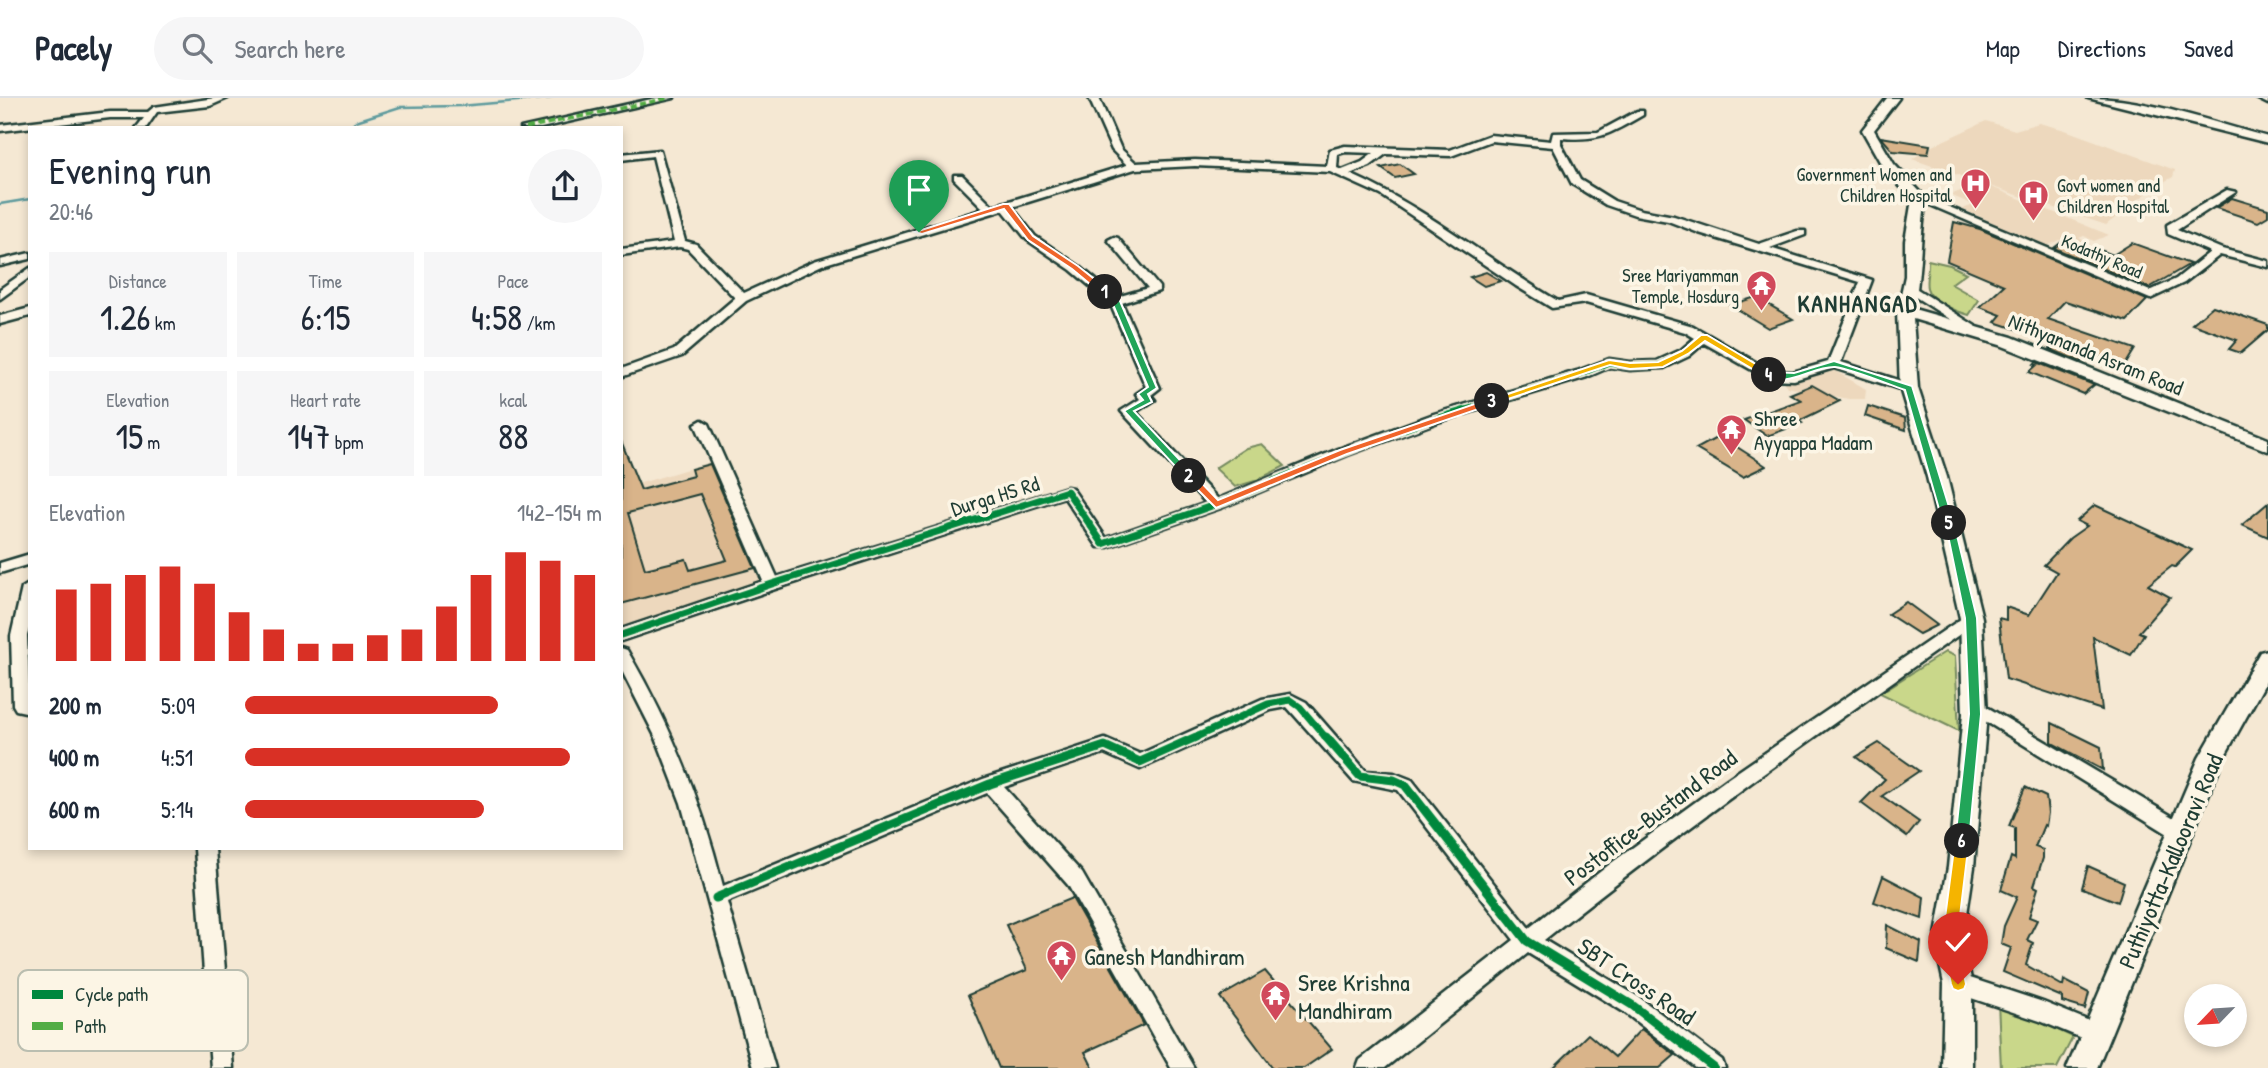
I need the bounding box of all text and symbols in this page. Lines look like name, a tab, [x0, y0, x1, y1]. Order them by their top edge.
search box	[154, 17, 644, 80]
text: Pacely	[35, 26, 112, 70]
icon: search	[178, 29, 216, 67]
text: Search here	[234, 31, 346, 66]
text: Map	[1986, 32, 2020, 64]
text: Directions	[2058, 32, 2146, 64]
text: Saved	[2184, 32, 2233, 64]
text: Evening run	[49, 144, 212, 196]
button: share	[528, 149, 602, 223]
pin	[889, 160, 949, 232]
place label: Government Women and Children Hospital	[1797, 162, 1952, 208]
hospital icon: Government Women and Children Hospital	[1958, 167, 1992, 211]
icon: arrive	[900, 171, 938, 209]
place label: Govt women and Children Hospital	[2057, 173, 2169, 219]
hospital icon: Govt women and Children Hospital	[2017, 178, 2051, 222]
text: 20:46	[49, 196, 93, 227]
street label: Kodathy Road	[2058, 228, 2146, 284]
place label: Sree Mariyamman Temple, Hosdurg	[1622, 263, 1739, 309]
text: Distance	[109, 268, 167, 294]
text: Time	[309, 268, 342, 294]
text: Pace	[497, 268, 529, 294]
temple icon: Sree Mariyamman Temple, Hosdurg	[1745, 268, 1779, 312]
pin: 1	[1088, 274, 1122, 310]
text: 1	[1101, 278, 1108, 304]
district label: KANHANGAD	[1798, 288, 1918, 319]
text: 1.26	[100, 294, 151, 341]
text: 6:15	[301, 294, 350, 341]
text: 4:58	[471, 294, 522, 341]
street label: Nithyananda Asram Road	[2004, 306, 2188, 402]
text: km	[151, 310, 176, 336]
text: /km	[522, 310, 555, 336]
pin: 4	[1752, 358, 1786, 392]
text: 4	[1765, 361, 1772, 387]
pin: 3	[1474, 384, 1510, 418]
text: Elevation	[106, 387, 169, 413]
text: Heart rate	[290, 387, 361, 413]
text: kcal	[499, 387, 527, 413]
text: 3	[1487, 387, 1496, 413]
place label: Shree Ayyappa Madam	[1754, 404, 1873, 457]
text: 15	[115, 413, 143, 460]
text: 147	[287, 413, 330, 460]
text: 88	[498, 413, 528, 460]
temple icon: Shree Ayyappa Madam	[1714, 413, 1748, 457]
text: m	[143, 429, 160, 455]
text: bpm	[330, 429, 364, 455]
pin: 2	[1172, 458, 1206, 494]
text: 2	[1184, 462, 1193, 488]
street label: Durga HS Rd	[947, 469, 1043, 523]
text: Elevation	[49, 497, 125, 528]
text: 142–154 m	[517, 497, 602, 528]
pin: 5	[1932, 506, 1966, 540]
text: 5	[1944, 509, 1953, 535]
text: 200 m	[49, 690, 101, 721]
text: 5:09	[161, 690, 195, 721]
street label: Postoffice-Bustand Road	[1557, 741, 1743, 893]
text: 400 m	[49, 742, 99, 773]
text: 4:51	[161, 742, 193, 773]
street label: Puthiyotta-Kallooravi Road	[2110, 749, 2230, 973]
text: 600 m	[49, 794, 100, 825]
text: 5:14	[161, 794, 193, 825]
pin: 6	[1944, 824, 1980, 858]
text: 6	[1958, 827, 1965, 853]
pin	[1928, 912, 1988, 984]
icon: check	[1939, 923, 1977, 961]
street label: SBT Cross Road	[1572, 930, 1702, 1032]
temple icon: Ganesh Mandhiram	[1044, 939, 1078, 983]
place label: Ganesh Mandhiram	[1084, 940, 1245, 972]
place label: Sree Krishna Mandhiram	[1298, 966, 1410, 1026]
legend	[18, 970, 248, 1051]
temple icon: Sree Krishna Mandhiram	[1258, 979, 1292, 1023]
text: Cycle path	[75, 981, 148, 1007]
north arrow	[2184, 984, 2247, 1046]
map controls	[2184, 984, 2247, 1047]
text: Path	[75, 1013, 106, 1039]

